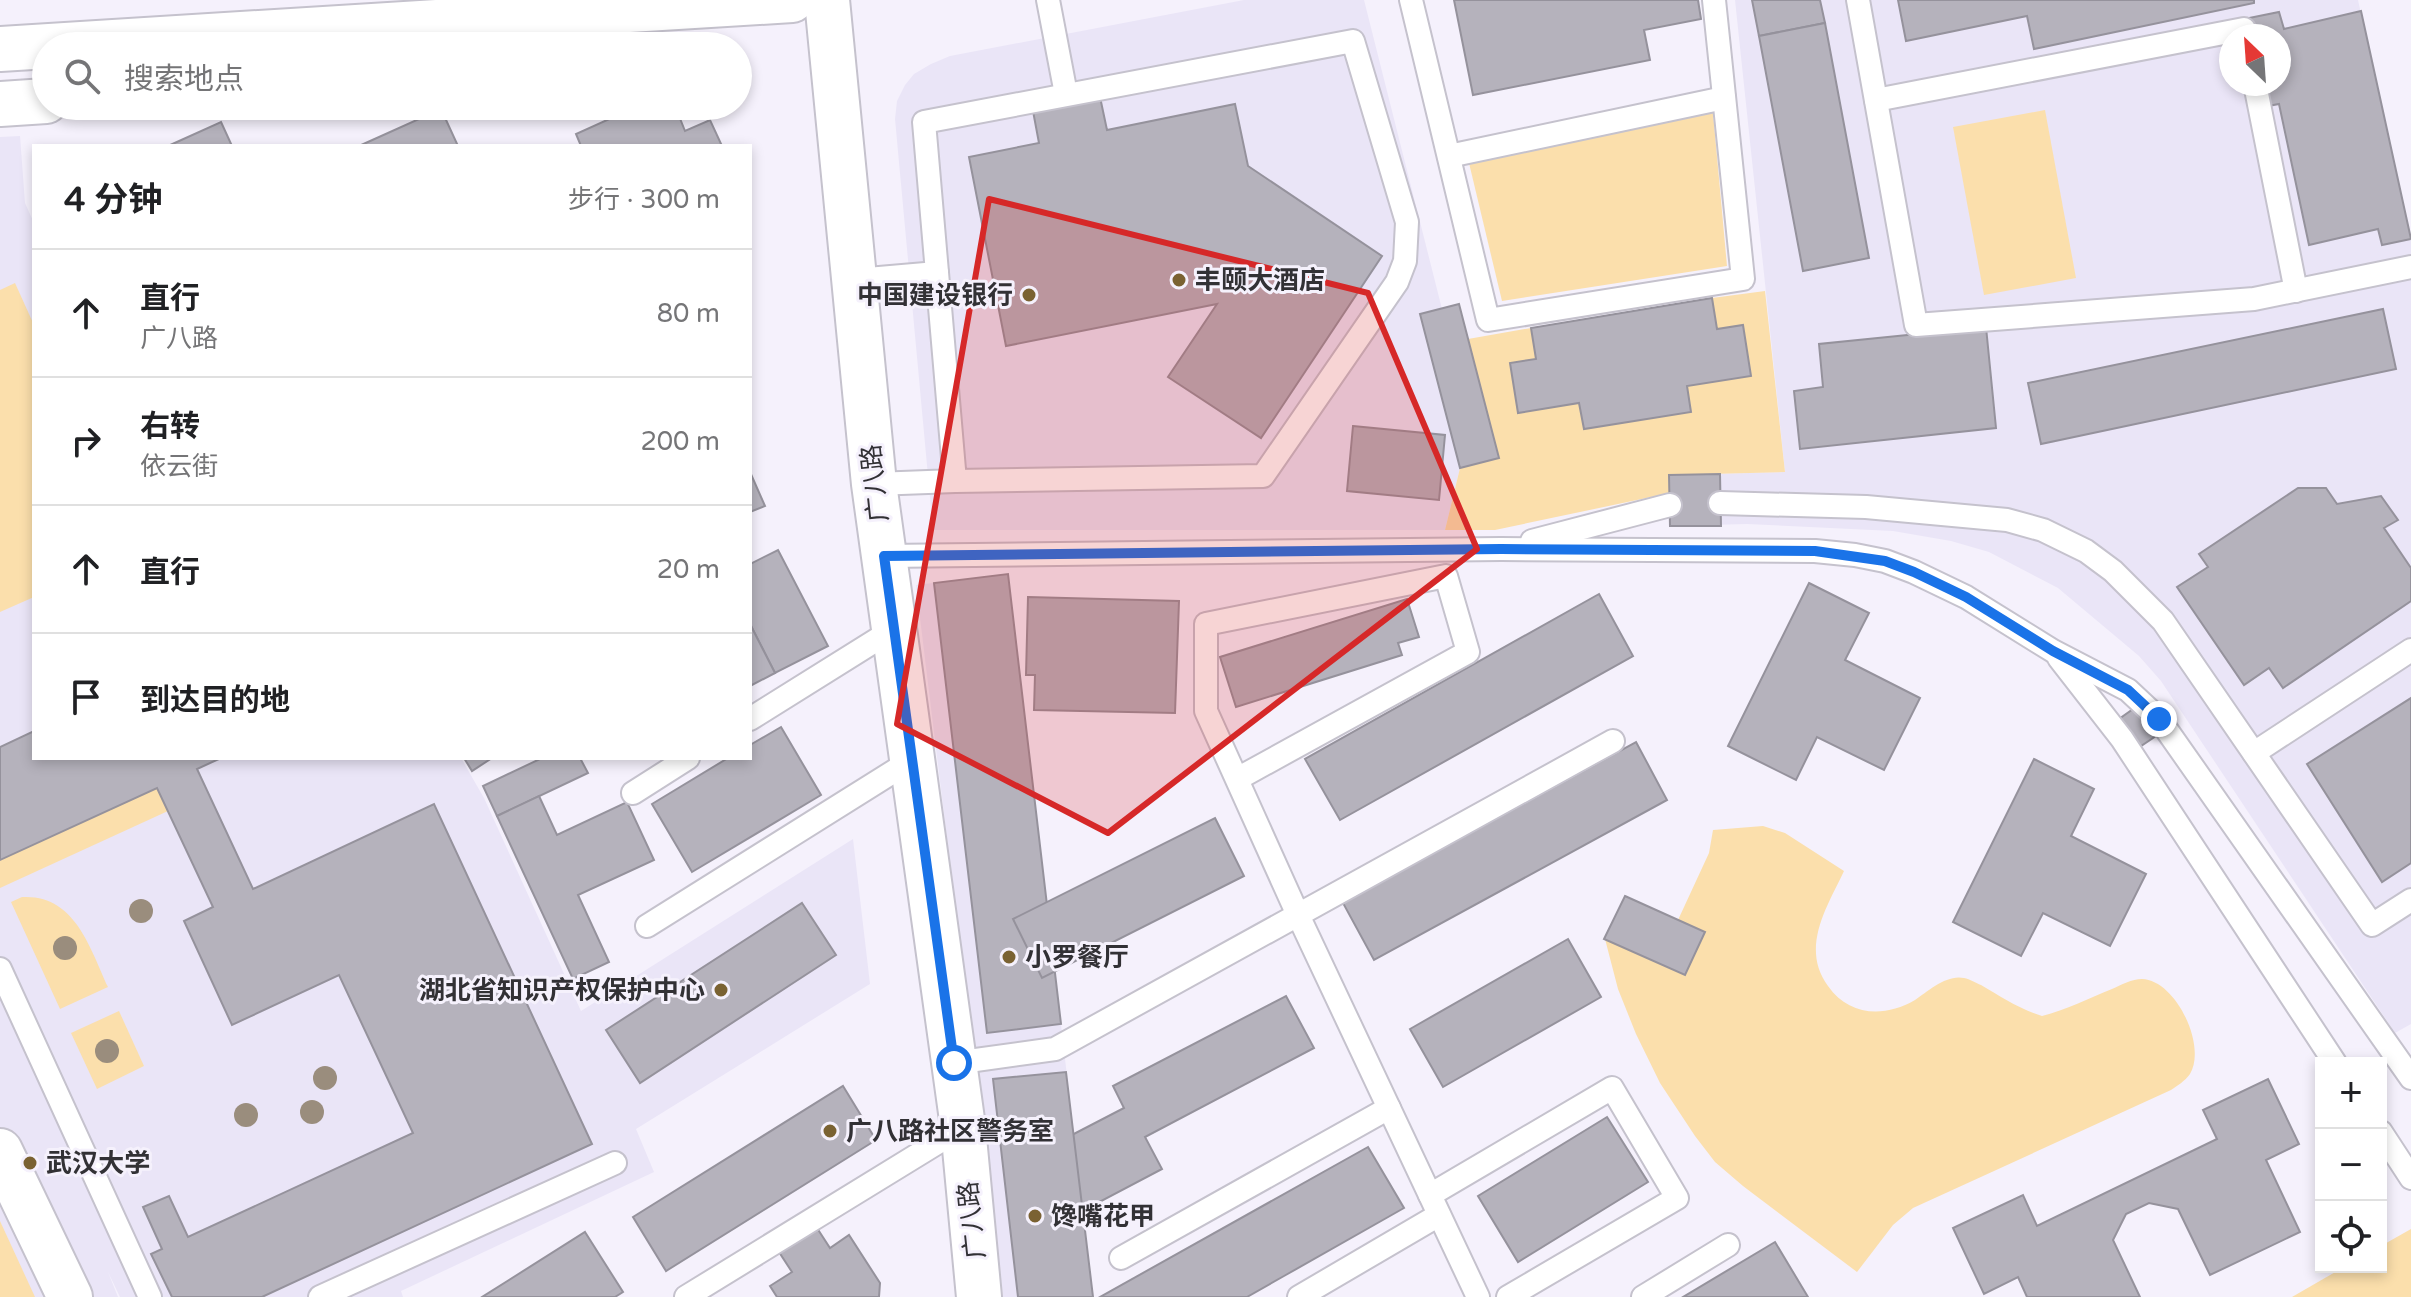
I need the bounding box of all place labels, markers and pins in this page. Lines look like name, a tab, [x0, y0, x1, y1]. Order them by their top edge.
place label: 丰颐大酒店	[1195, 265, 1325, 296]
marker: 丰颐大酒店	[1170, 271, 1188, 289]
place label: 中国建设银行	[857, 280, 1013, 311]
marker: 中国建设银行	[1020, 286, 1038, 304]
place label: 小罗餐厅	[1025, 942, 1129, 973]
marker: 小罗餐厅	[1000, 948, 1018, 966]
place label: 湖北省知识产权保护中心	[419, 975, 705, 1006]
marker: 湖北省知识产权保护中心	[712, 981, 730, 999]
place label: 广八路社区警务室	[846, 1116, 1054, 1147]
marker: 广八路社区警务室	[821, 1122, 839, 1140]
place label: 武汉大学	[46, 1148, 150, 1179]
marker: 武汉大学	[21, 1154, 39, 1172]
place label: 馋嘴花甲	[1051, 1201, 1155, 1232]
marker: 馋嘴花甲	[1026, 1207, 1044, 1225]

